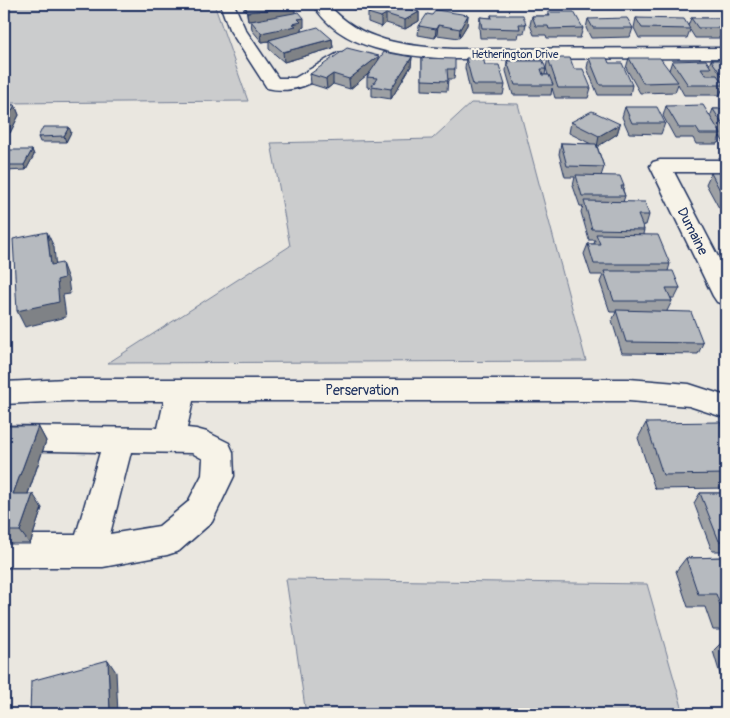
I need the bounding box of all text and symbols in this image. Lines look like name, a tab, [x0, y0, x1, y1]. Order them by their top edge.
street label: Hetherington Drive	[472, 48, 559, 61]
street label: Dumaine	[673, 205, 712, 258]
street label: Perservation	[325, 382, 399, 399]

